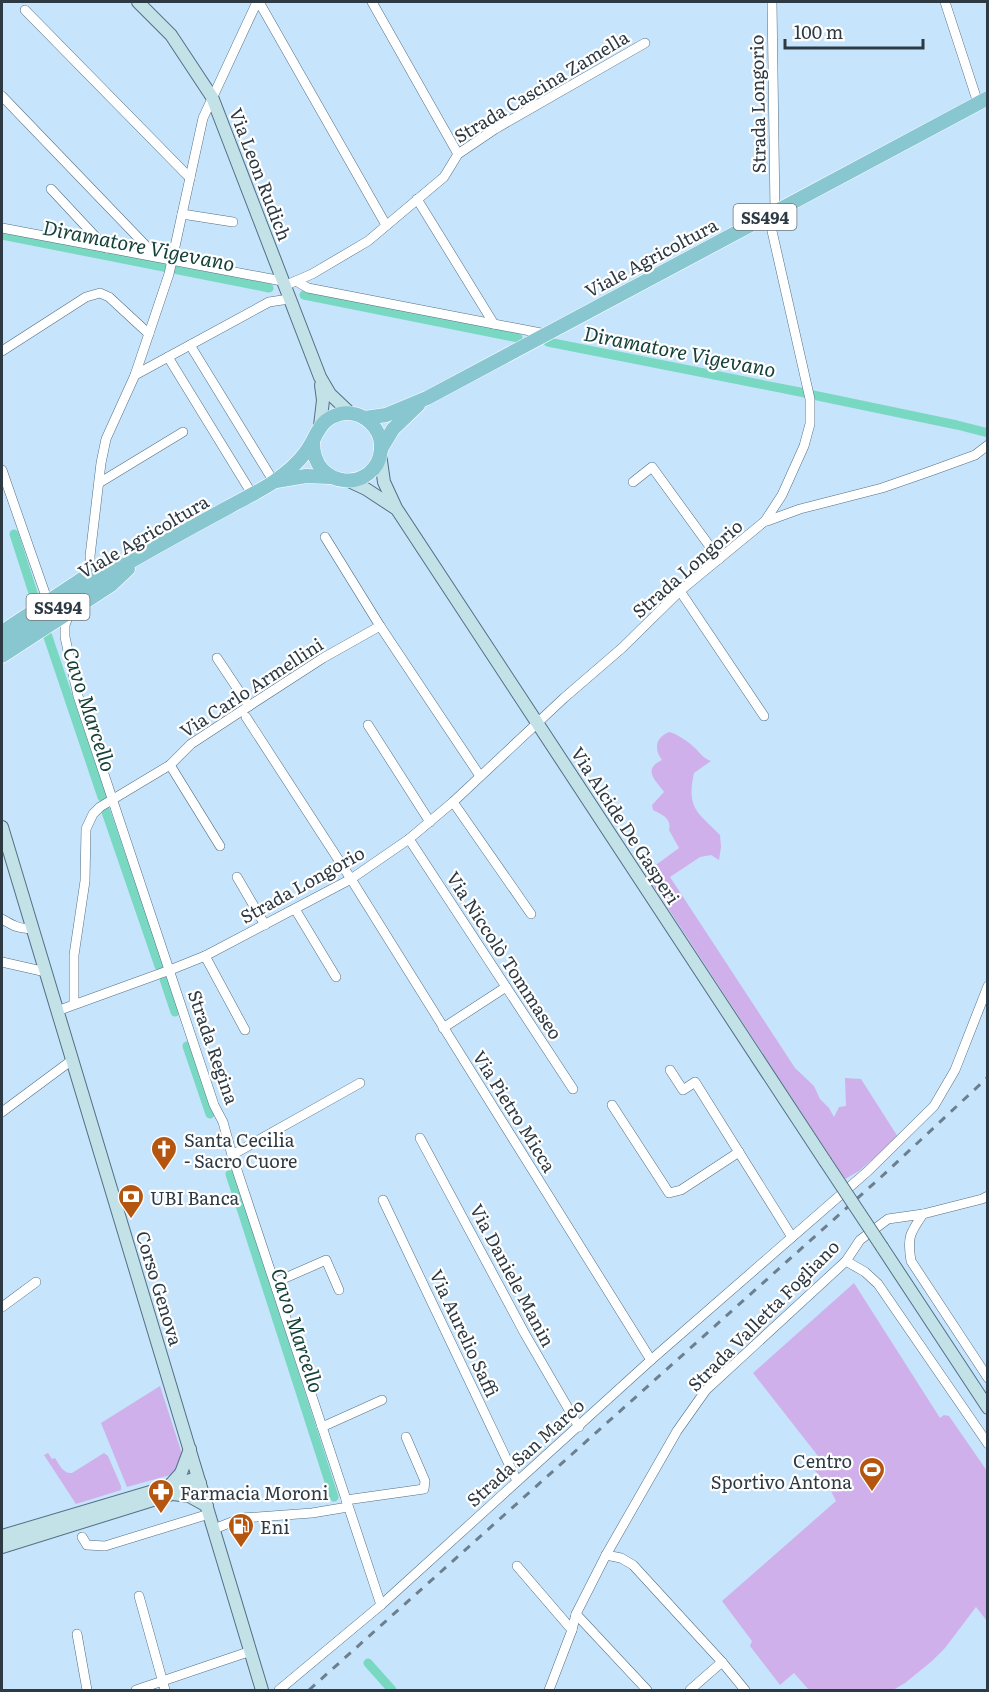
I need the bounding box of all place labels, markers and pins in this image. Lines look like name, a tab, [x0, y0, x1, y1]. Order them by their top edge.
place label: Santa Cecilia - Sacro Cuore	[184, 1126, 297, 1174]
church icon: Santa Cecilia - Sacro Cuore	[149, 1134, 179, 1172]
bank icon: UBI Banca	[116, 1182, 146, 1220]
place label: UBI Banca	[150, 1184, 240, 1211]
place label: Centro Sportivo Antona	[711, 1447, 852, 1495]
sports icon: Centro Sportivo Antona	[857, 1455, 887, 1493]
pharmacy icon: Farmacia Moroni	[146, 1477, 176, 1515]
place label: Farmacia Moroni	[180, 1479, 328, 1506]
fuel station icon: Eni	[226, 1511, 256, 1549]
place label: Eni	[260, 1513, 289, 1540]

